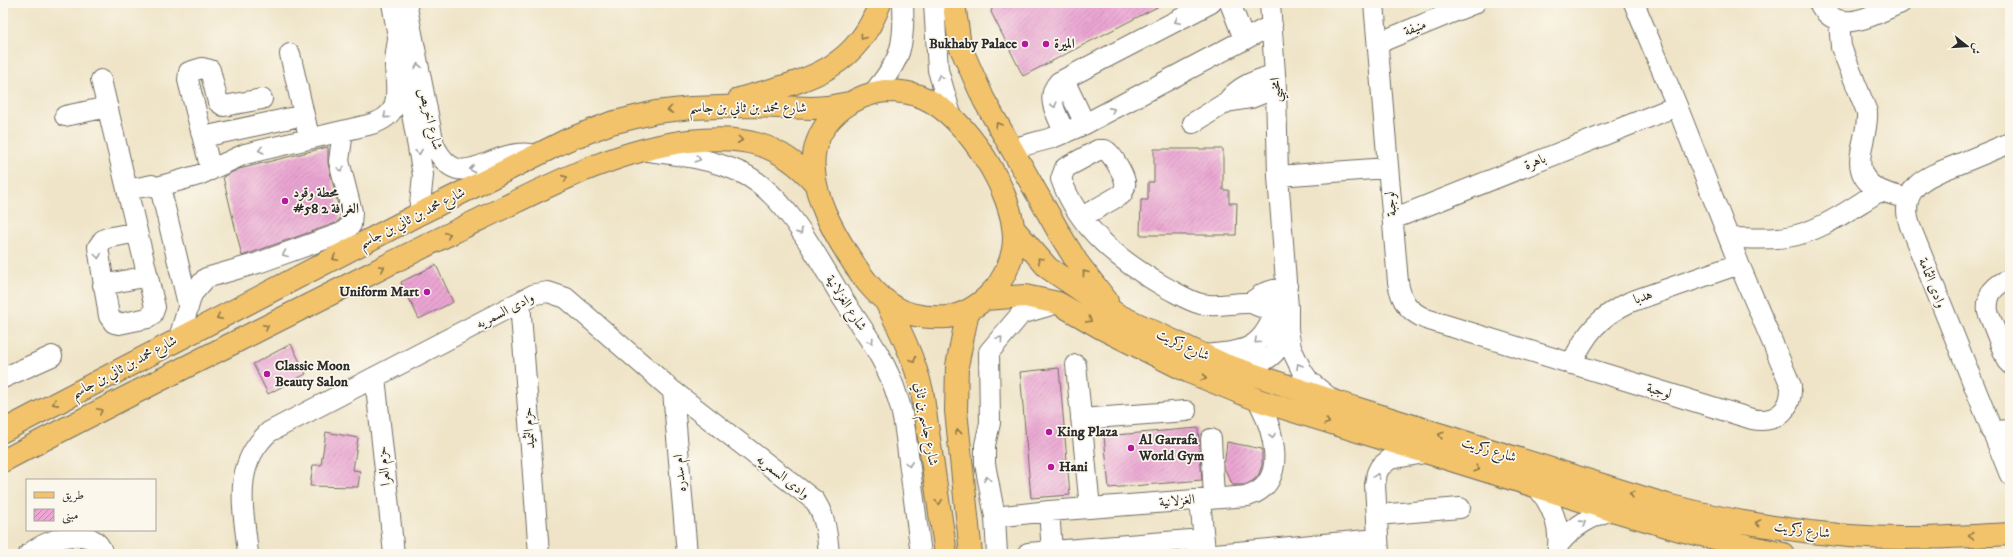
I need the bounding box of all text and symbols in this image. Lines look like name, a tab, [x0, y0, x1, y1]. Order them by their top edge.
street label: منيفة	[1401, 15, 1429, 41]
one-way arrow	[1174, 16, 1181, 24]
north arrow	[1947, 26, 1987, 66]
one-way arrow	[860, 33, 867, 40]
place label: Bukhaby Palace	[929, 35, 1017, 53]
place label: الميرة	[1054, 35, 1075, 53]
marker: Bukhaby Palace	[1020, 39, 1030, 49]
marker: الميرة	[1041, 39, 1051, 49]
text: ش	[1967, 41, 1984, 56]
one-way arrow	[415, 63, 423, 69]
one-way arrow	[936, 74, 944, 81]
street label: امخيبي	[1266, 77, 1289, 103]
street label: شارع اخريص	[412, 86, 446, 153]
street label: شارع محمد بن ثاني بن جاسم	[689, 99, 807, 121]
one-way arrow	[1049, 101, 1058, 108]
one-way arrow	[667, 106, 673, 115]
one-way arrow	[1108, 107, 1115, 114]
one-way arrow	[383, 112, 391, 119]
one-way arrow	[995, 122, 1002, 129]
one-way arrow	[737, 136, 743, 145]
one-way arrow	[258, 145, 265, 154]
one-way arrow	[414, 148, 423, 155]
street label: باهرة	[1521, 149, 1549, 174]
one-way arrow	[694, 154, 701, 163]
one-way arrow	[469, 164, 475, 173]
one-way arrow	[337, 166, 345, 172]
one-way arrow	[561, 175, 569, 183]
street label: شارع محمد بن ثاني بن جاسم	[356, 183, 470, 256]
place label: محطة وقود #58 الغرافة 2	[293, 184, 359, 218]
street label: لوجبة	[1381, 191, 1401, 217]
marker: محطة وقود #58 الغرافة 2	[280, 196, 290, 206]
one-way arrow	[795, 228, 803, 235]
one-way arrow	[444, 232, 451, 240]
one-way arrow	[282, 249, 289, 257]
one-way arrow	[94, 253, 103, 259]
one-way arrow	[332, 253, 339, 261]
street label: وادى الثمامة	[1914, 255, 1950, 311]
one-way arrow	[1037, 257, 1045, 265]
one-way arrow	[378, 265, 385, 273]
one-way arrow	[1083, 270, 1090, 277]
street label: شارع الغزلانية	[820, 272, 871, 336]
place label: Uniform Mart	[339, 283, 420, 301]
street label: هدبا	[1631, 285, 1655, 309]
marker: Uniform Mart	[422, 287, 432, 297]
street label: وادى السمريه	[473, 289, 537, 333]
one-way arrow	[216, 312, 224, 320]
one-way arrow	[1085, 315, 1092, 322]
one-way arrow	[262, 324, 269, 332]
street label: شارع زكريت	[1153, 325, 1213, 367]
street label: شارع محمد بن ثاني بن جاسم	[68, 331, 182, 406]
one-way arrow	[995, 336, 1002, 344]
one-way arrow	[1254, 336, 1262, 344]
one-way arrow	[866, 337, 874, 344]
place label: Classic Moon Beauty Salon	[275, 357, 351, 391]
one-way arrow	[909, 357, 917, 364]
one-way arrow	[1296, 363, 1303, 370]
marker: Classic Moon Beauty Salon	[262, 369, 272, 379]
one-way arrow	[1201, 374, 1208, 382]
street label: لوجبة	[1644, 379, 1674, 403]
street label: شارع جاسم بن ثاني	[906, 381, 942, 468]
one-way arrow	[51, 399, 59, 406]
street label: حزم الثميد	[519, 406, 542, 449]
one-way arrow	[96, 408, 103, 416]
one-way arrow	[1323, 417, 1330, 426]
place label: King Plaza	[1057, 423, 1119, 441]
marker: King Plaza	[1044, 427, 1054, 437]
one-way arrow	[954, 429, 963, 435]
place label: Al Garrafa World Gym	[1138, 431, 1205, 465]
one-way arrow	[1437, 431, 1444, 440]
one-way arrow	[1268, 433, 1276, 440]
street label: شارع زكريت	[1459, 433, 1519, 469]
marker: Al Garrafa World Gym	[1126, 443, 1136, 453]
street label: حزم العرا	[373, 445, 398, 487]
street label: وادى السمريه	[753, 451, 813, 503]
street label: ام سدره	[669, 453, 694, 493]
place label: Hani	[1059, 458, 1088, 476]
one-way arrow	[904, 461, 913, 467]
marker: Hani	[1046, 462, 1056, 472]
one-way arrow	[1474, 464, 1481, 473]
one-way arrow	[1372, 473, 1381, 480]
one-way arrow	[983, 476, 992, 482]
legend	[26, 479, 156, 531]
text: طريق	[62, 488, 84, 503]
street label: الغزلانية	[1158, 490, 1196, 512]
one-way arrow	[1628, 490, 1635, 499]
one-way arrow	[934, 499, 943, 505]
text: مبنى	[62, 508, 78, 524]
street label: شارع زكريت	[1772, 517, 1831, 545]
one-way arrow	[1755, 519, 1761, 528]
one-way arrow	[1578, 520, 1585, 527]
one-way arrow	[1968, 532, 1974, 540]

